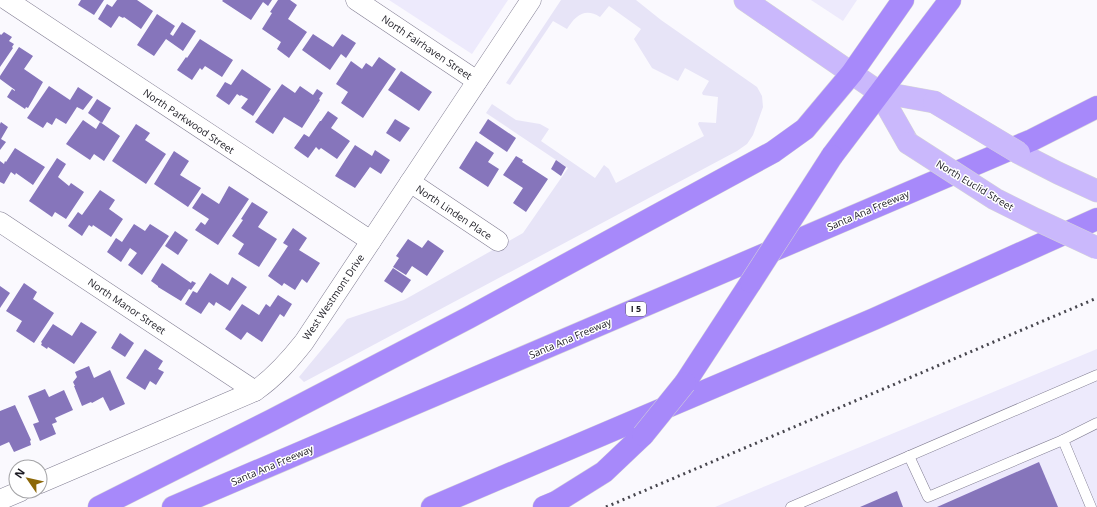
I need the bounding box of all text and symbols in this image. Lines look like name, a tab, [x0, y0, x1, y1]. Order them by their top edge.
street label: North Fairhaven Street	[379, 11, 475, 83]
street label: North Parkwood Street	[141, 85, 238, 157]
street label: North Euclid Street	[934, 156, 1017, 214]
street label: North Linden Place	[413, 181, 495, 243]
street label: Santa Ana Freeway	[825, 186, 912, 234]
street label: West Westmont Drive	[299, 251, 367, 343]
street label: North Manor Street	[85, 275, 169, 338]
road number: I 5	[626, 302, 646, 316]
street label: Santa Ana Freeway	[527, 314, 614, 362]
street label: Santa Ana Freeway	[229, 441, 316, 489]
north arrow	[8, 459, 48, 499]
text: N	[11, 465, 28, 481]

